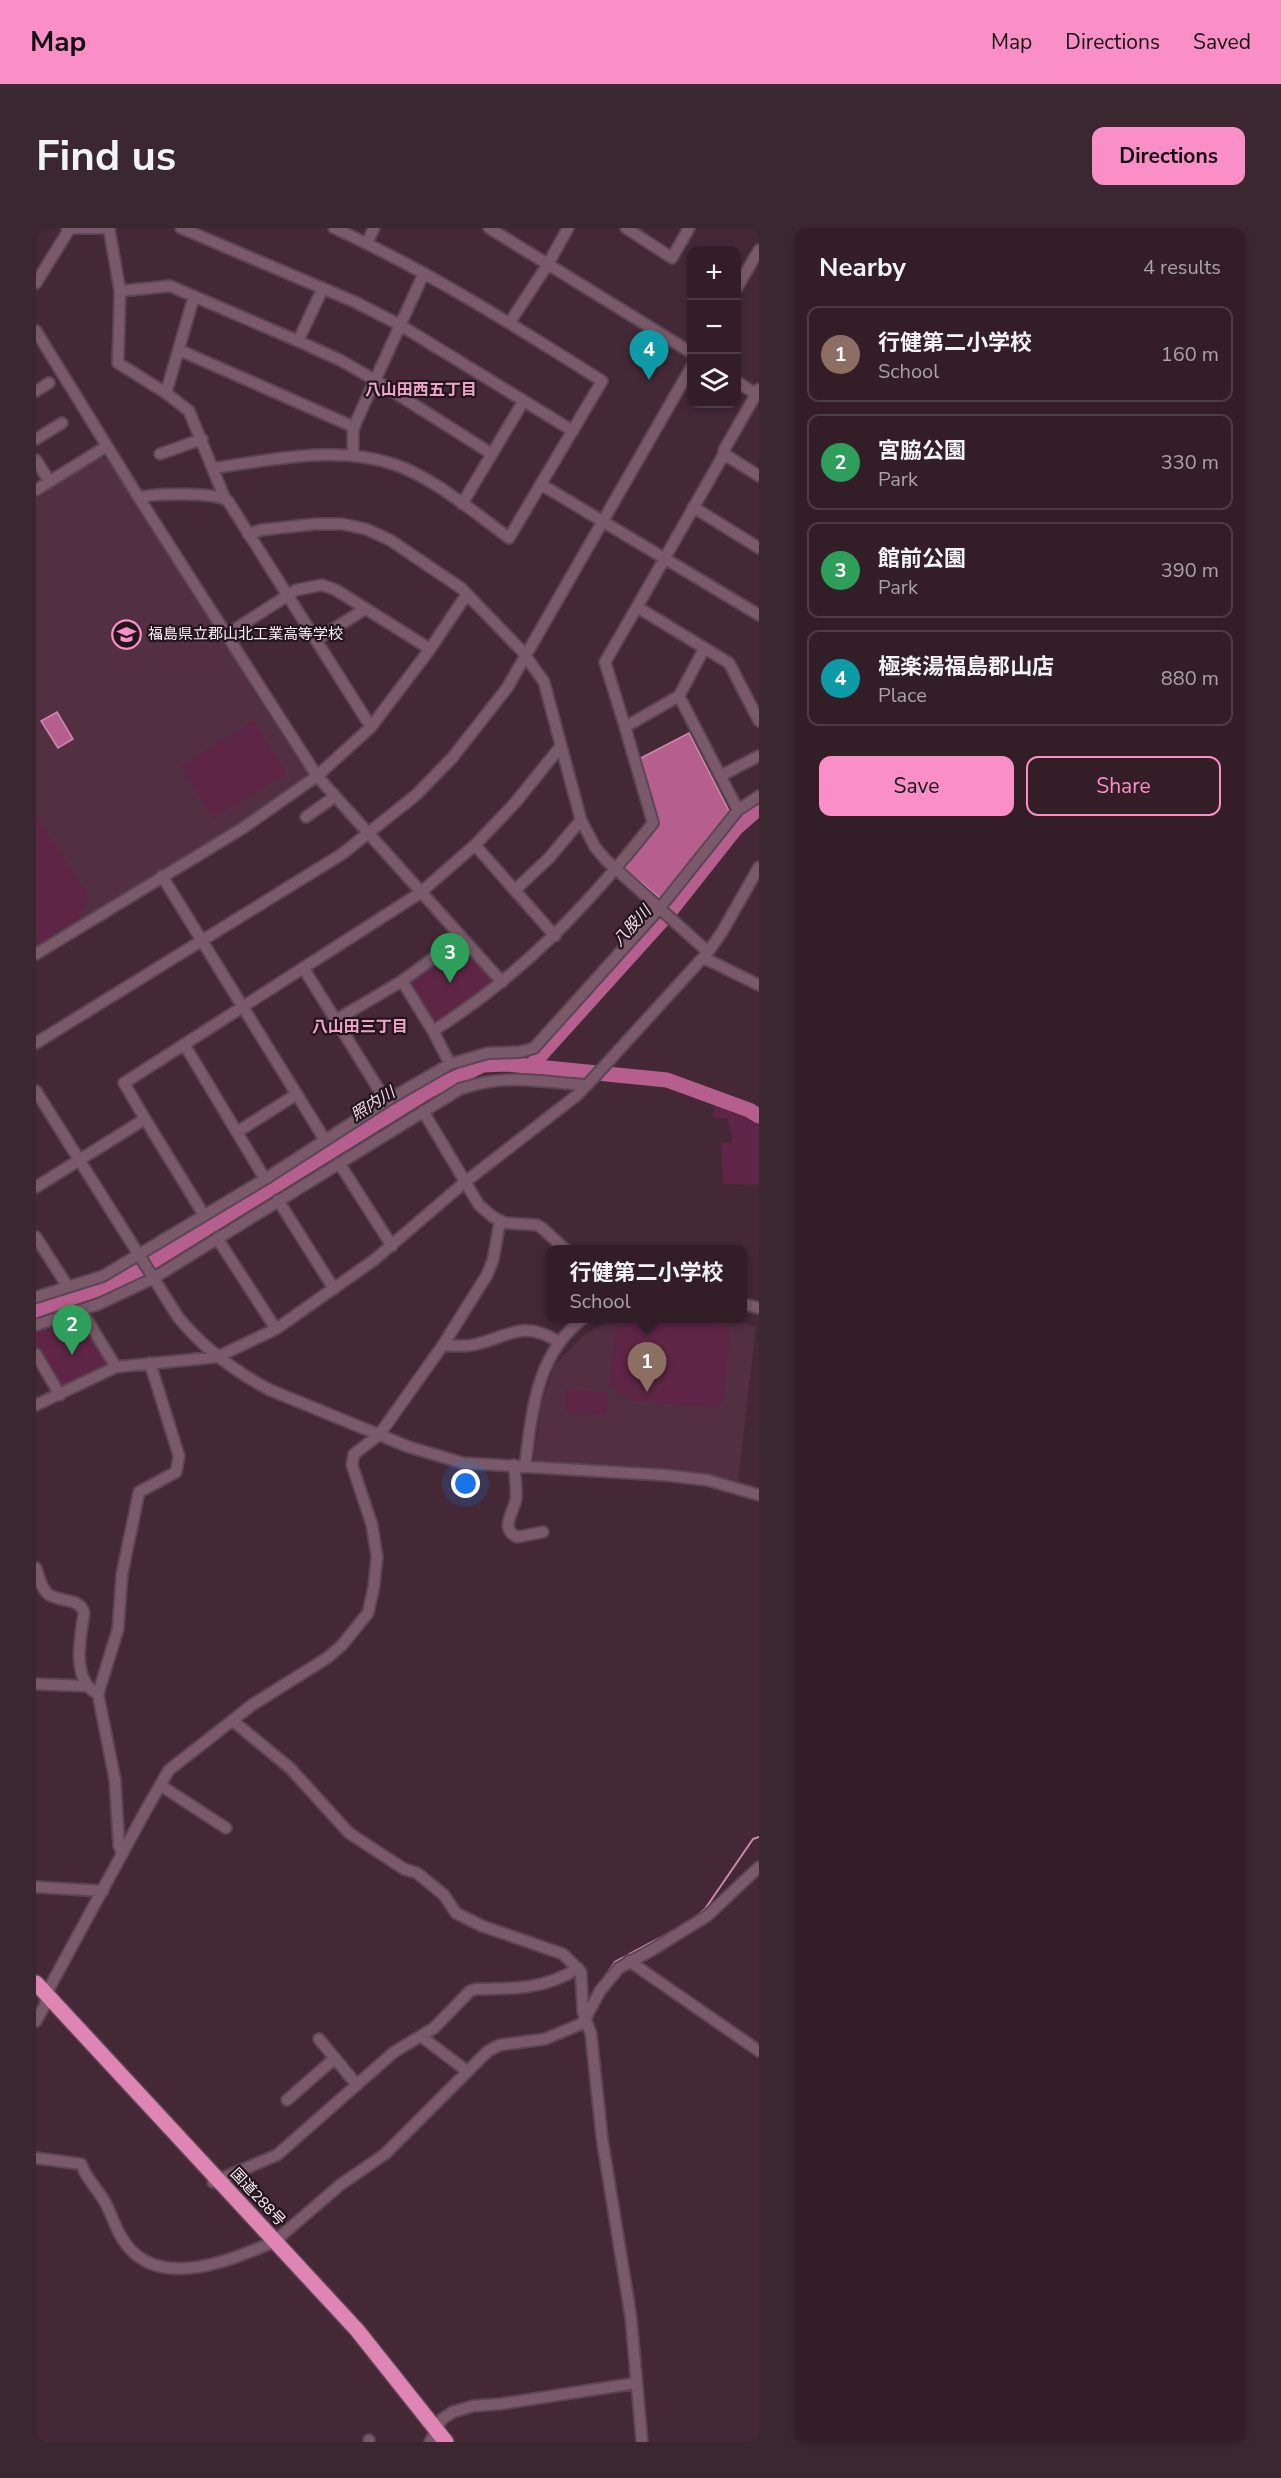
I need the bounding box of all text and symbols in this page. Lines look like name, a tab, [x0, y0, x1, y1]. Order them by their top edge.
text: Map	[30, 23, 86, 61]
text: Map	[991, 28, 1032, 56]
text: Directions	[1065, 28, 1160, 56]
text: Saved	[1193, 28, 1251, 56]
button: Directions	[1092, 127, 1245, 185]
text: Find us	[36, 128, 176, 185]
map controls	[687, 246, 741, 408]
button: +	[687, 246, 741, 300]
text: Nearby	[819, 250, 906, 285]
text: 4 results	[1143, 254, 1221, 281]
button: −	[687, 300, 741, 354]
text: 行健第二小学校	[878, 328, 1032, 358]
pin: 4	[630, 330, 668, 380]
text: 1	[835, 341, 847, 368]
text: 160 m	[1161, 341, 1219, 368]
button: layers	[687, 354, 741, 408]
text: School	[878, 358, 939, 385]
district label: 八山田西五丁目	[365, 379, 477, 401]
text: 宮脇公園	[878, 436, 966, 466]
text: 2	[835, 449, 847, 476]
text: 330 m	[1161, 449, 1219, 476]
text: Park	[878, 466, 918, 493]
text: 館前公園	[878, 544, 966, 574]
text: 3	[835, 557, 847, 584]
text: 390 m	[1161, 557, 1219, 584]
text: Park	[878, 574, 918, 601]
school or university icon: 福島県立郡山北工業高等学校	[111, 618, 143, 650]
place label: 福島県立郡山北工業高等学校	[148, 624, 343, 644]
text: 極楽湯福島郡山店	[878, 652, 1054, 682]
text: 4	[835, 665, 847, 692]
text: 880 m	[1161, 665, 1219, 692]
text: Place	[878, 682, 927, 709]
button: Save	[819, 756, 1014, 816]
button: Share	[1026, 756, 1221, 816]
water label: 八股川	[608, 899, 658, 951]
pin: 3	[430, 934, 470, 983]
district label: 八山田三丁目	[312, 1016, 408, 1038]
water label: 照内川	[347, 1081, 401, 1126]
popup	[546, 1245, 747, 1323]
text: 行健第二小学校	[569, 1258, 724, 1288]
text: School	[569, 1288, 631, 1315]
pin: 2	[52, 1306, 92, 1355]
pin: 1	[628, 1342, 666, 1392]
your location	[451, 1469, 480, 1498]
street label: 国道288号	[226, 2164, 290, 2230]

